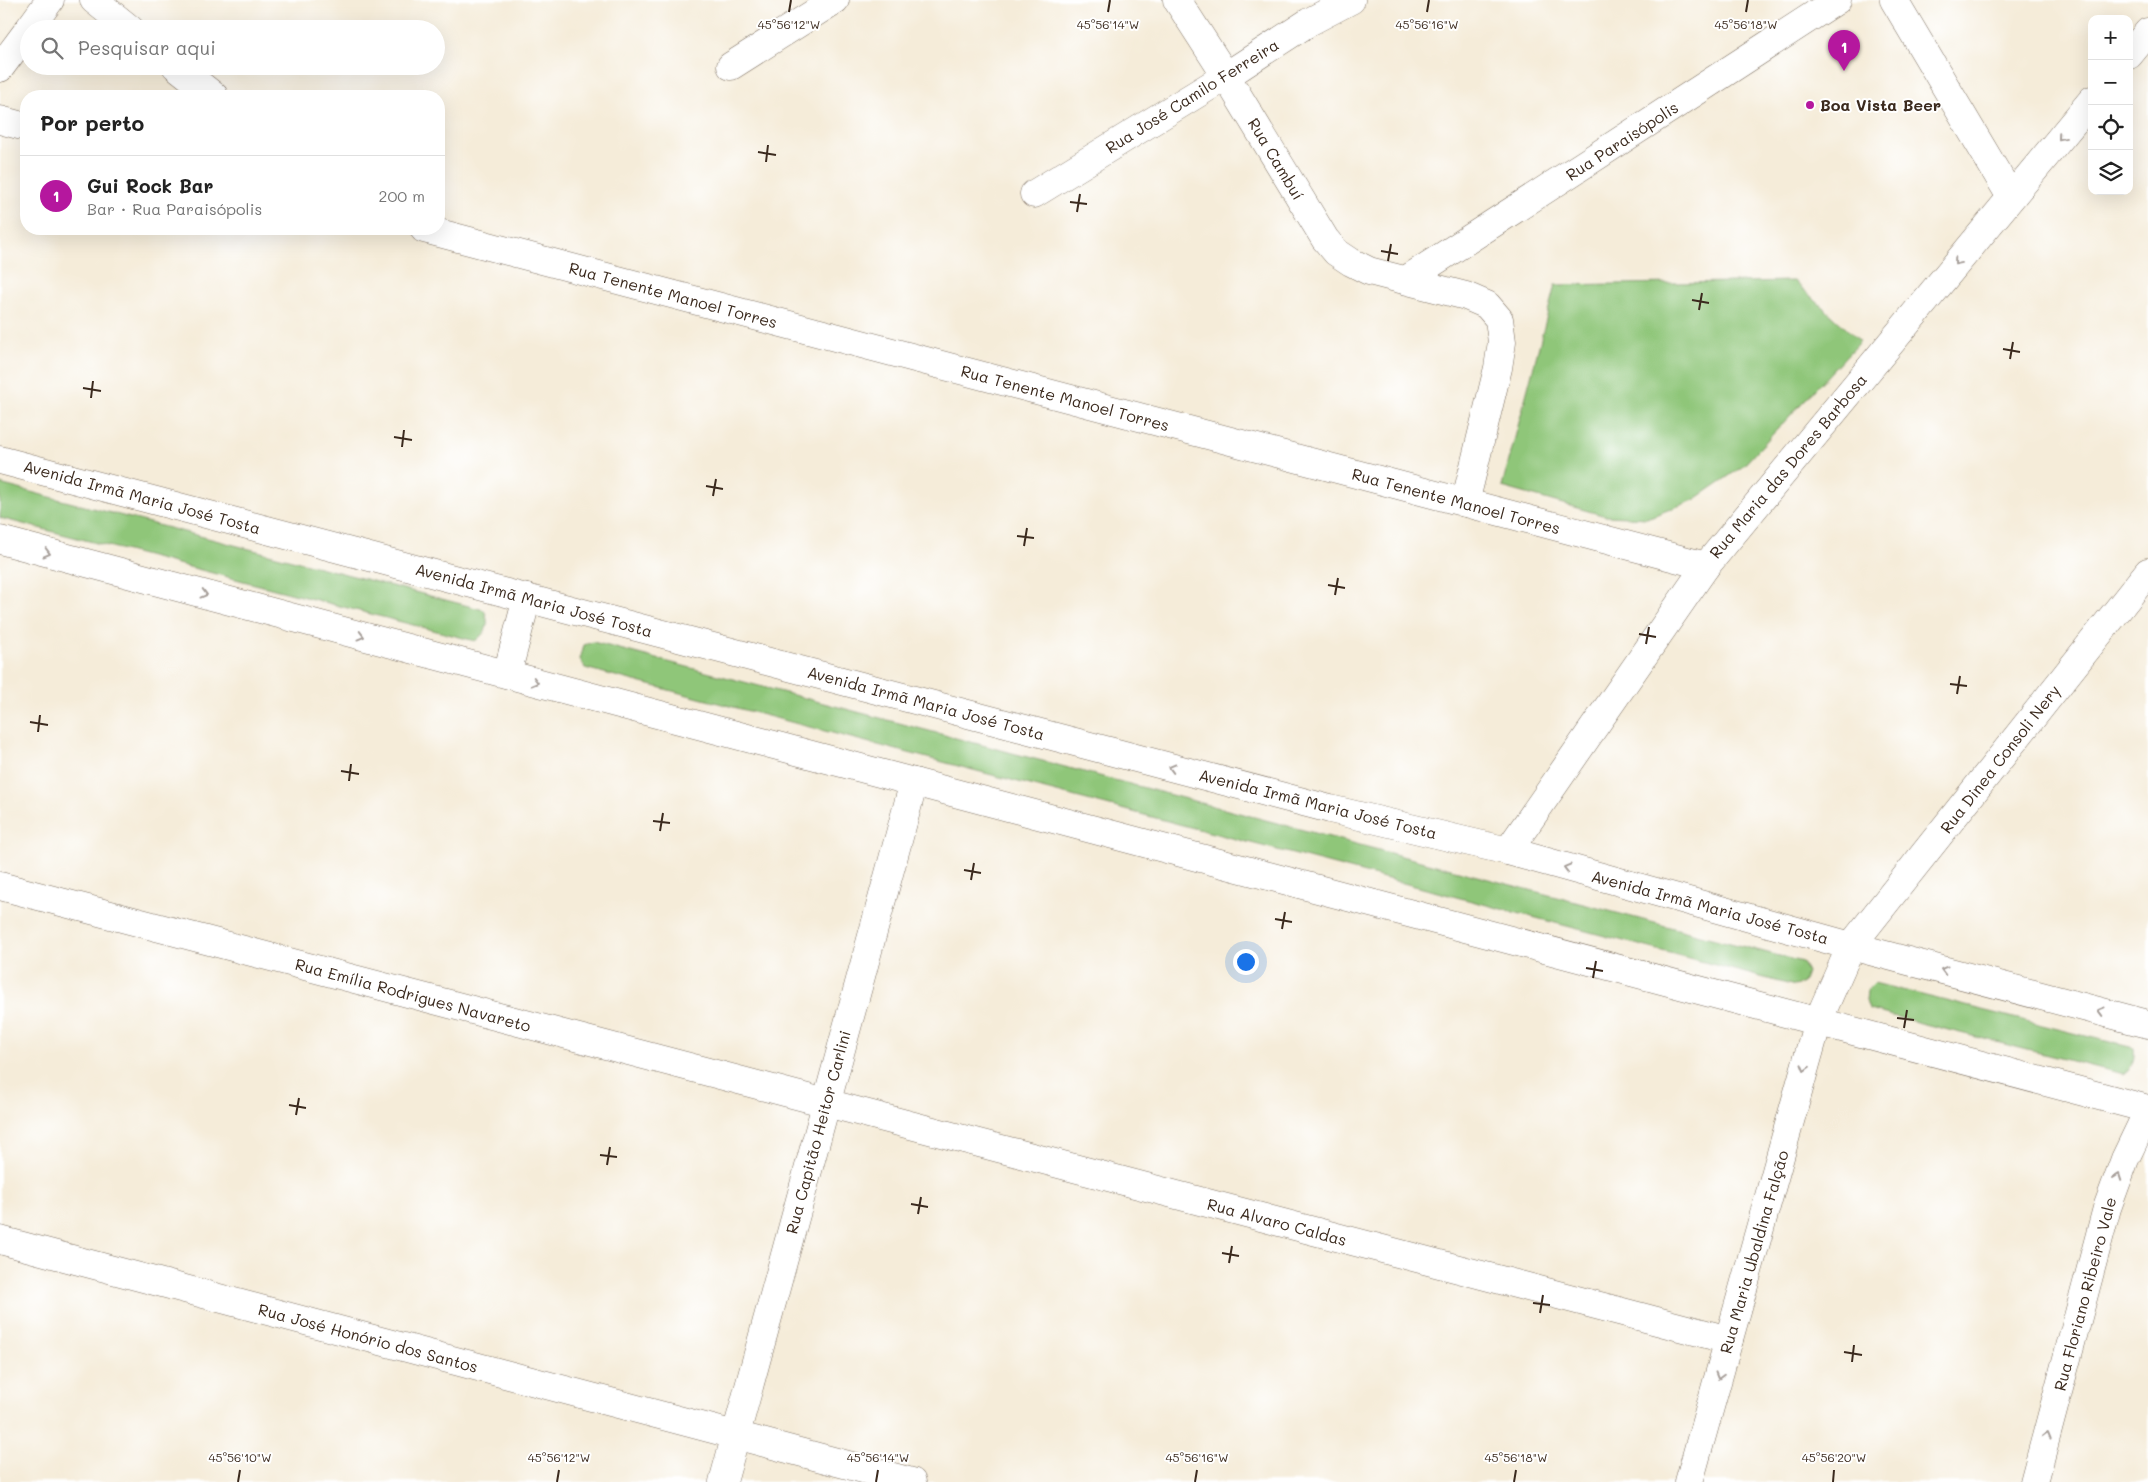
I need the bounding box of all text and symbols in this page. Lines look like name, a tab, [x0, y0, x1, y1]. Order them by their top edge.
map controls	[2088, 15, 2133, 195]
button: +	[2088, 15, 2133, 60]
text: 45°56'12"W	[758, 16, 820, 32]
text: 45°56'14"W	[1077, 16, 1139, 32]
text: 45°56'16"W	[1396, 16, 1458, 32]
text: 45°56'18"W	[1715, 16, 1777, 32]
search box	[20, 20, 445, 75]
pin: 1	[1828, 30, 1860, 71]
icon: search	[38, 34, 66, 62]
street label: Rua José Camilo Ferreira	[1101, 34, 1282, 158]
text: Pesquisar aqui	[78, 35, 216, 60]
button: −	[2088, 60, 2133, 105]
place label: Boa Vista Beer	[1820, 94, 1941, 115]
street label: Rua Paraisópolis	[1561, 96, 1682, 185]
marker: Boa Vista Beer	[1804, 99, 1816, 111]
button: locate	[2088, 105, 2133, 150]
text: Por perto	[40, 109, 144, 136]
street label: Rua Cambuí	[1244, 114, 1309, 204]
one-way arrow	[2057, 132, 2066, 141]
button: layers	[2088, 150, 2133, 195]
text: Gui Rock Bar	[87, 173, 213, 198]
text: 1	[52, 185, 60, 206]
text: 200 m	[378, 185, 425, 206]
text: Bar · Rua Paraisópolis	[87, 198, 262, 219]
street label: Rua Tenente Manoel Torres	[567, 257, 780, 332]
one-way arrow	[1953, 257, 1962, 266]
street label: Rua Tenente Manoel Torres	[959, 360, 1172, 435]
street label: Rua Maria das Dores Barbosa	[1704, 369, 1871, 562]
street label: Avenida Irmã Maria José Tosta	[21, 455, 263, 538]
street label: Rua Tenente Manoel Torres	[1350, 463, 1563, 538]
one-way arrow	[43, 547, 52, 558]
street label: Avenida Irmã Maria José Tosta	[413, 558, 655, 641]
one-way arrow	[200, 589, 208, 599]
one-way arrow	[357, 630, 366, 641]
street label: Avenida Irmã Maria José Tosta	[805, 661, 1047, 744]
one-way arrow	[531, 676, 540, 687]
street label: Rua Dinea Consoli Nery	[1935, 680, 2064, 837]
one-way arrow	[1169, 763, 1177, 773]
street label: Avenida Irmã Maria José Tosta	[1197, 764, 1439, 843]
one-way arrow	[1564, 863, 1572, 873]
street label: Avenida Irmã Maria José Tosta	[1589, 865, 1831, 948]
your location	[1233, 949, 1259, 975]
street label: Rua Emília Rodrigues Navareto	[293, 953, 533, 1036]
one-way arrow	[1939, 965, 1948, 976]
one-way arrow	[2096, 1006, 2105, 1017]
street label: Rua Capitão Heitor Carlini	[780, 1028, 855, 1236]
one-way arrow	[1800, 1064, 1811, 1073]
street label: Rua Maria Ubaldina Falção	[1714, 1148, 1793, 1356]
one-way arrow	[2112, 1173, 2122, 1182]
street label: Rua Alvaro Caldas	[1205, 1193, 1349, 1250]
street label: Rua Floriano Ribeiro Vale	[2049, 1195, 2121, 1393]
street label: Rua José Honório dos Santos	[256, 1298, 480, 1377]
one-way arrow	[1714, 1372, 1724, 1380]
one-way arrow	[2041, 1430, 2052, 1439]
text: 45°56'10"W	[208, 1449, 272, 1465]
text: 45°56'12"W	[528, 1449, 590, 1465]
text: 45°56'14"W	[847, 1449, 909, 1465]
text: 45°56'16"W	[1166, 1449, 1228, 1465]
text: 45°56'18"W	[1485, 1449, 1547, 1465]
text: 45°56'20"W	[1802, 1449, 1866, 1465]

